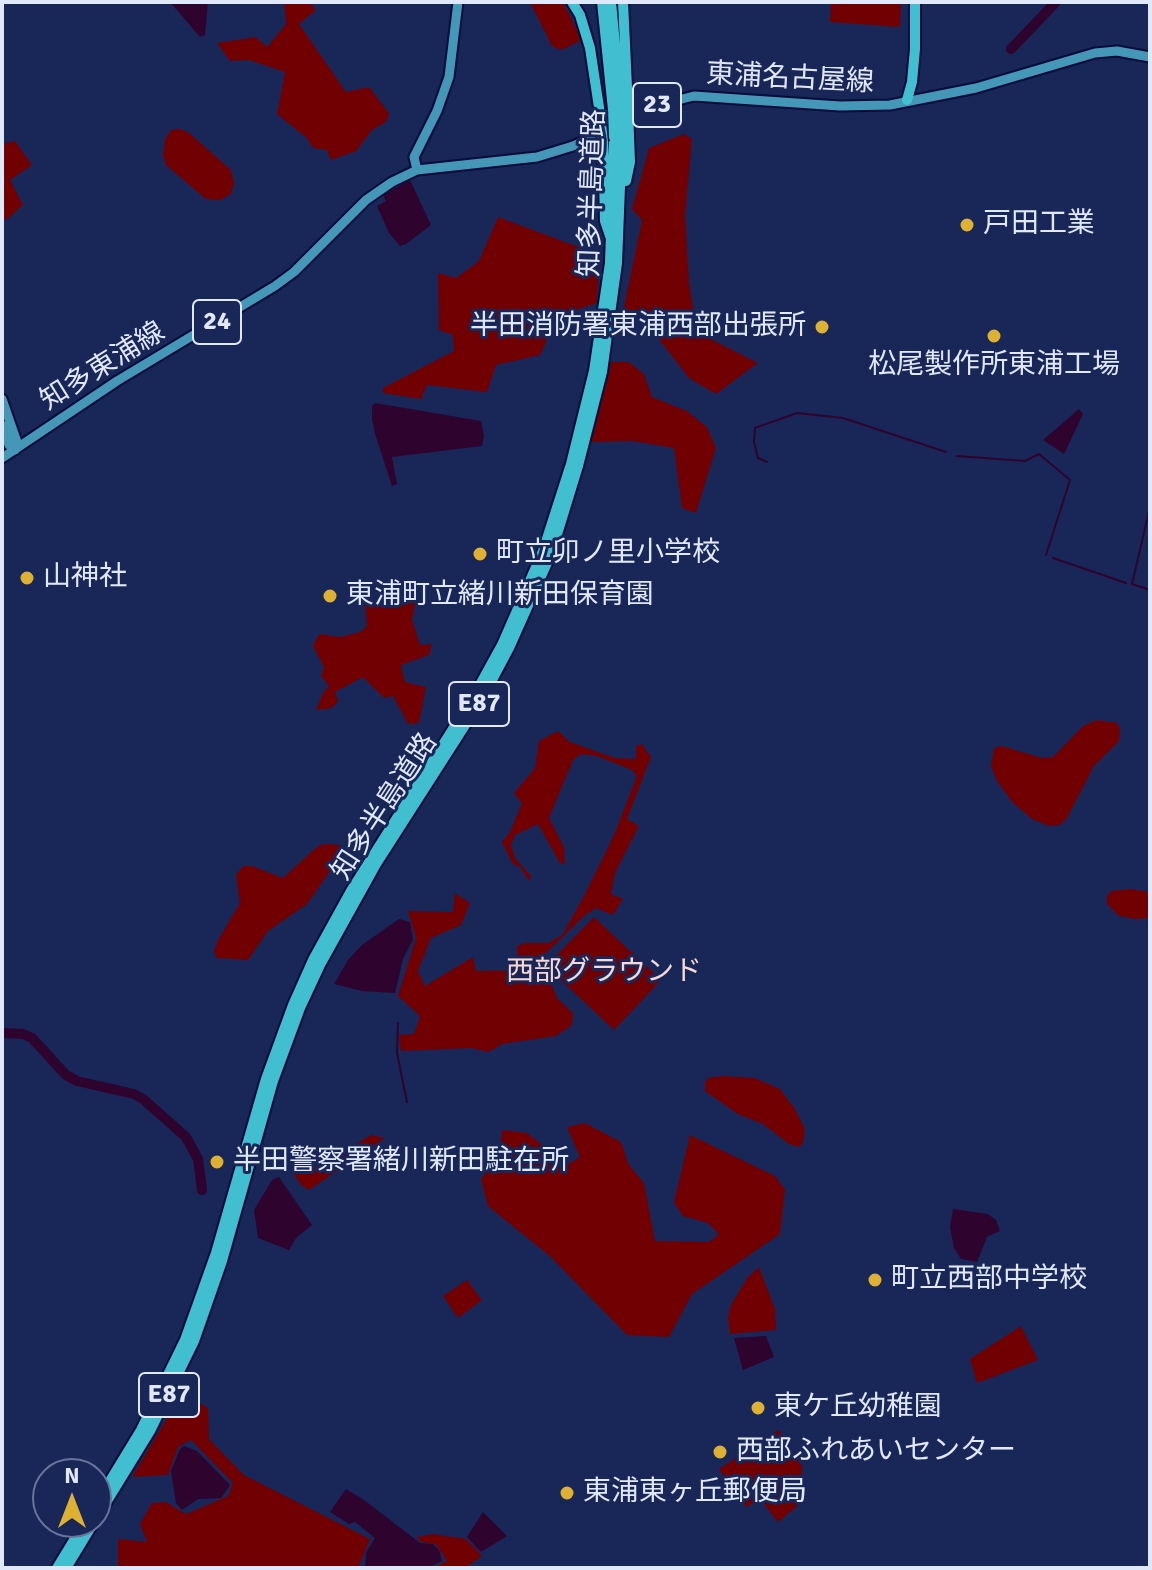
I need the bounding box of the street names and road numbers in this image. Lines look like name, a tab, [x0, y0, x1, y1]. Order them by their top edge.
street label: 東浦名古屋線	[705, 58, 875, 100]
road number: 23	[633, 83, 681, 127]
street label: 知多半島道路	[573, 108, 613, 278]
road number: 24	[193, 300, 241, 344]
street label: 知多東浦線	[35, 316, 171, 418]
road number: E87	[449, 682, 509, 726]
street label: 知多半島道路	[325, 727, 445, 887]
road number: E87	[139, 1373, 199, 1417]

